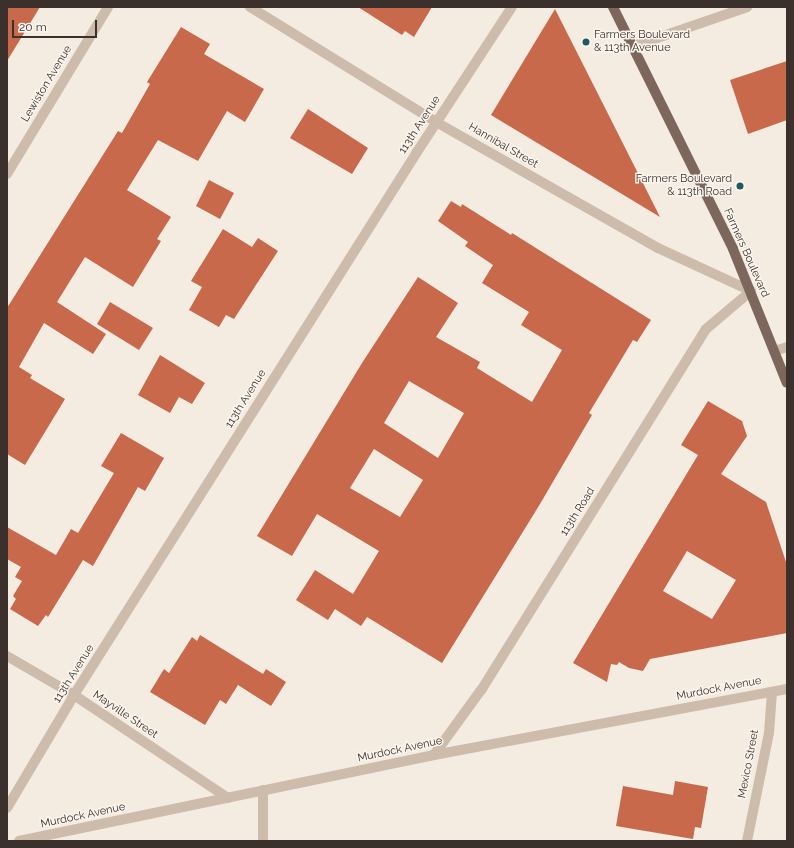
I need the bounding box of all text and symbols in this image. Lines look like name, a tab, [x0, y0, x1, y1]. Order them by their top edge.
scale bar	[14, 12, 99, 38]
text: 20 m	[19, 20, 47, 34]
place label: Farmers Boulevard & 113th Avenue	[594, 29, 690, 55]
marker: Farmers Boulevard & 113th Avenue	[581, 37, 591, 47]
street label: Lewiston Avenue	[19, 43, 75, 125]
street label: 113th Avenue	[396, 93, 444, 157]
street label: Hannibal Street	[466, 121, 540, 171]
place label: Farmers Boulevard & 113th Road	[636, 173, 732, 199]
marker: Farmers Boulevard & 113th Road	[735, 181, 745, 191]
street label: Farmers Boulevard	[720, 206, 772, 300]
street label: 113th Avenue	[223, 367, 269, 431]
street label: 113th Road	[558, 485, 598, 539]
street label: 113th Avenue	[51, 642, 97, 706]
street label: Murdock Avenue	[675, 674, 763, 704]
street label: Mayville Street	[90, 688, 160, 742]
street label: Mexico Street	[736, 729, 762, 799]
street label: Murdock Avenue	[356, 735, 444, 765]
street label: Murdock Avenue	[39, 801, 127, 831]

